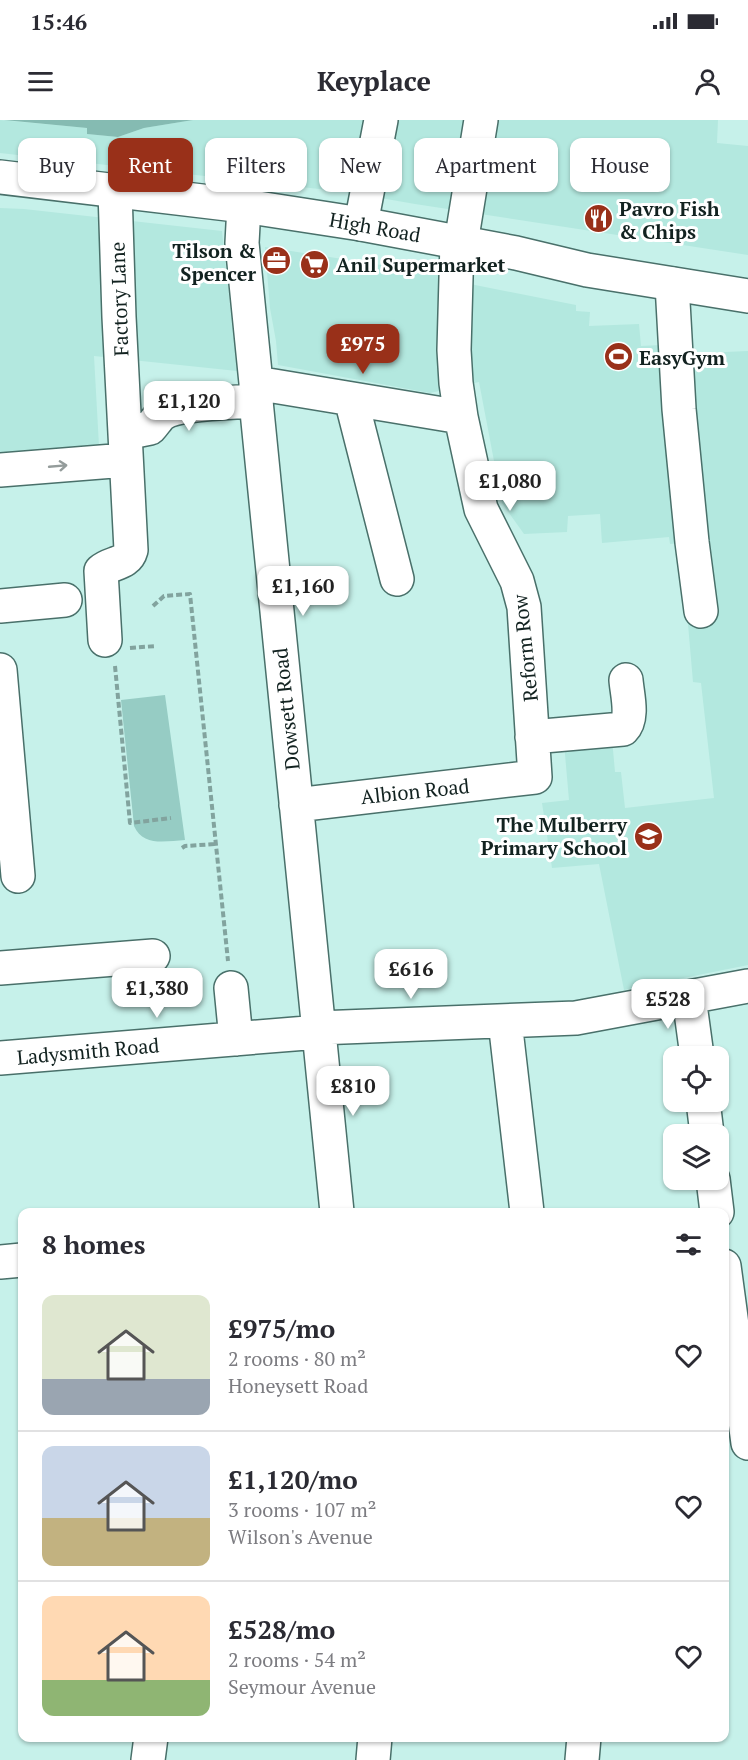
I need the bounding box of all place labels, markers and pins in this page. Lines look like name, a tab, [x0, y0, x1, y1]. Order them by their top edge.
place label: Pavro Fish & Chips	[619, 195, 720, 245]
restaurant icon: Pavro Fish & Chips	[582, 203, 614, 235]
place label: Tilson & Spencer	[172, 237, 256, 287]
office icon: Tilson & Spencer	[261, 245, 293, 277]
supermarket icon: Anil Supermarket	[299, 248, 331, 280]
place label: Anil Supermarket	[336, 251, 506, 278]
pin: £975	[327, 324, 399, 375]
sports icon: EasyGym	[602, 341, 634, 373]
place label: EasyGym	[639, 344, 726, 371]
pin: £1,120	[140, 381, 238, 432]
pin: £1,080	[461, 461, 559, 512]
pin: £1,160	[254, 566, 352, 617]
place label: The Mulberry Primary School	[481, 811, 627, 861]
school or university icon: The Mulberry Primary School	[632, 820, 664, 852]
pin: £616	[375, 949, 447, 1000]
pin: £1,380	[108, 968, 206, 1019]
pin: £528	[632, 979, 704, 1030]
pin: £810	[317, 1066, 389, 1117]

